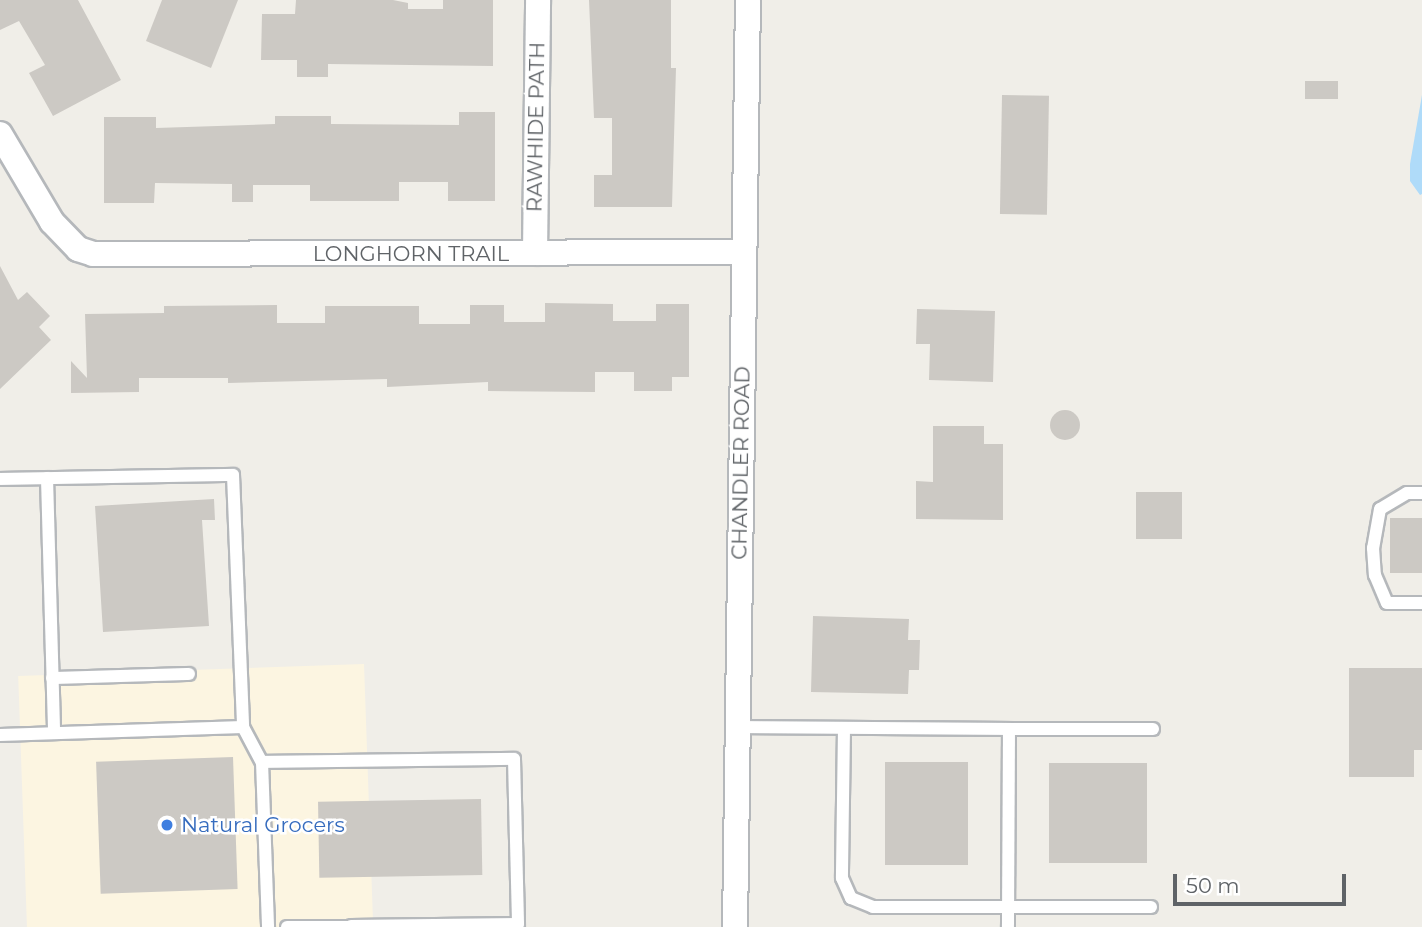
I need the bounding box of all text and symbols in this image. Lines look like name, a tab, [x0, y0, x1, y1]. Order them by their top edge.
street label: RAWHIDE PATH	[522, 42, 550, 212]
street label: LONGHORN TRAIL	[313, 241, 509, 267]
street label: CHANDLER ROAD	[727, 366, 755, 560]
place label: Natural Grocers	[181, 812, 345, 838]
marker: Natural Grocers	[159, 817, 175, 833]
scale bar	[1177, 860, 1350, 904]
text: 50 m	[1186, 873, 1240, 898]

